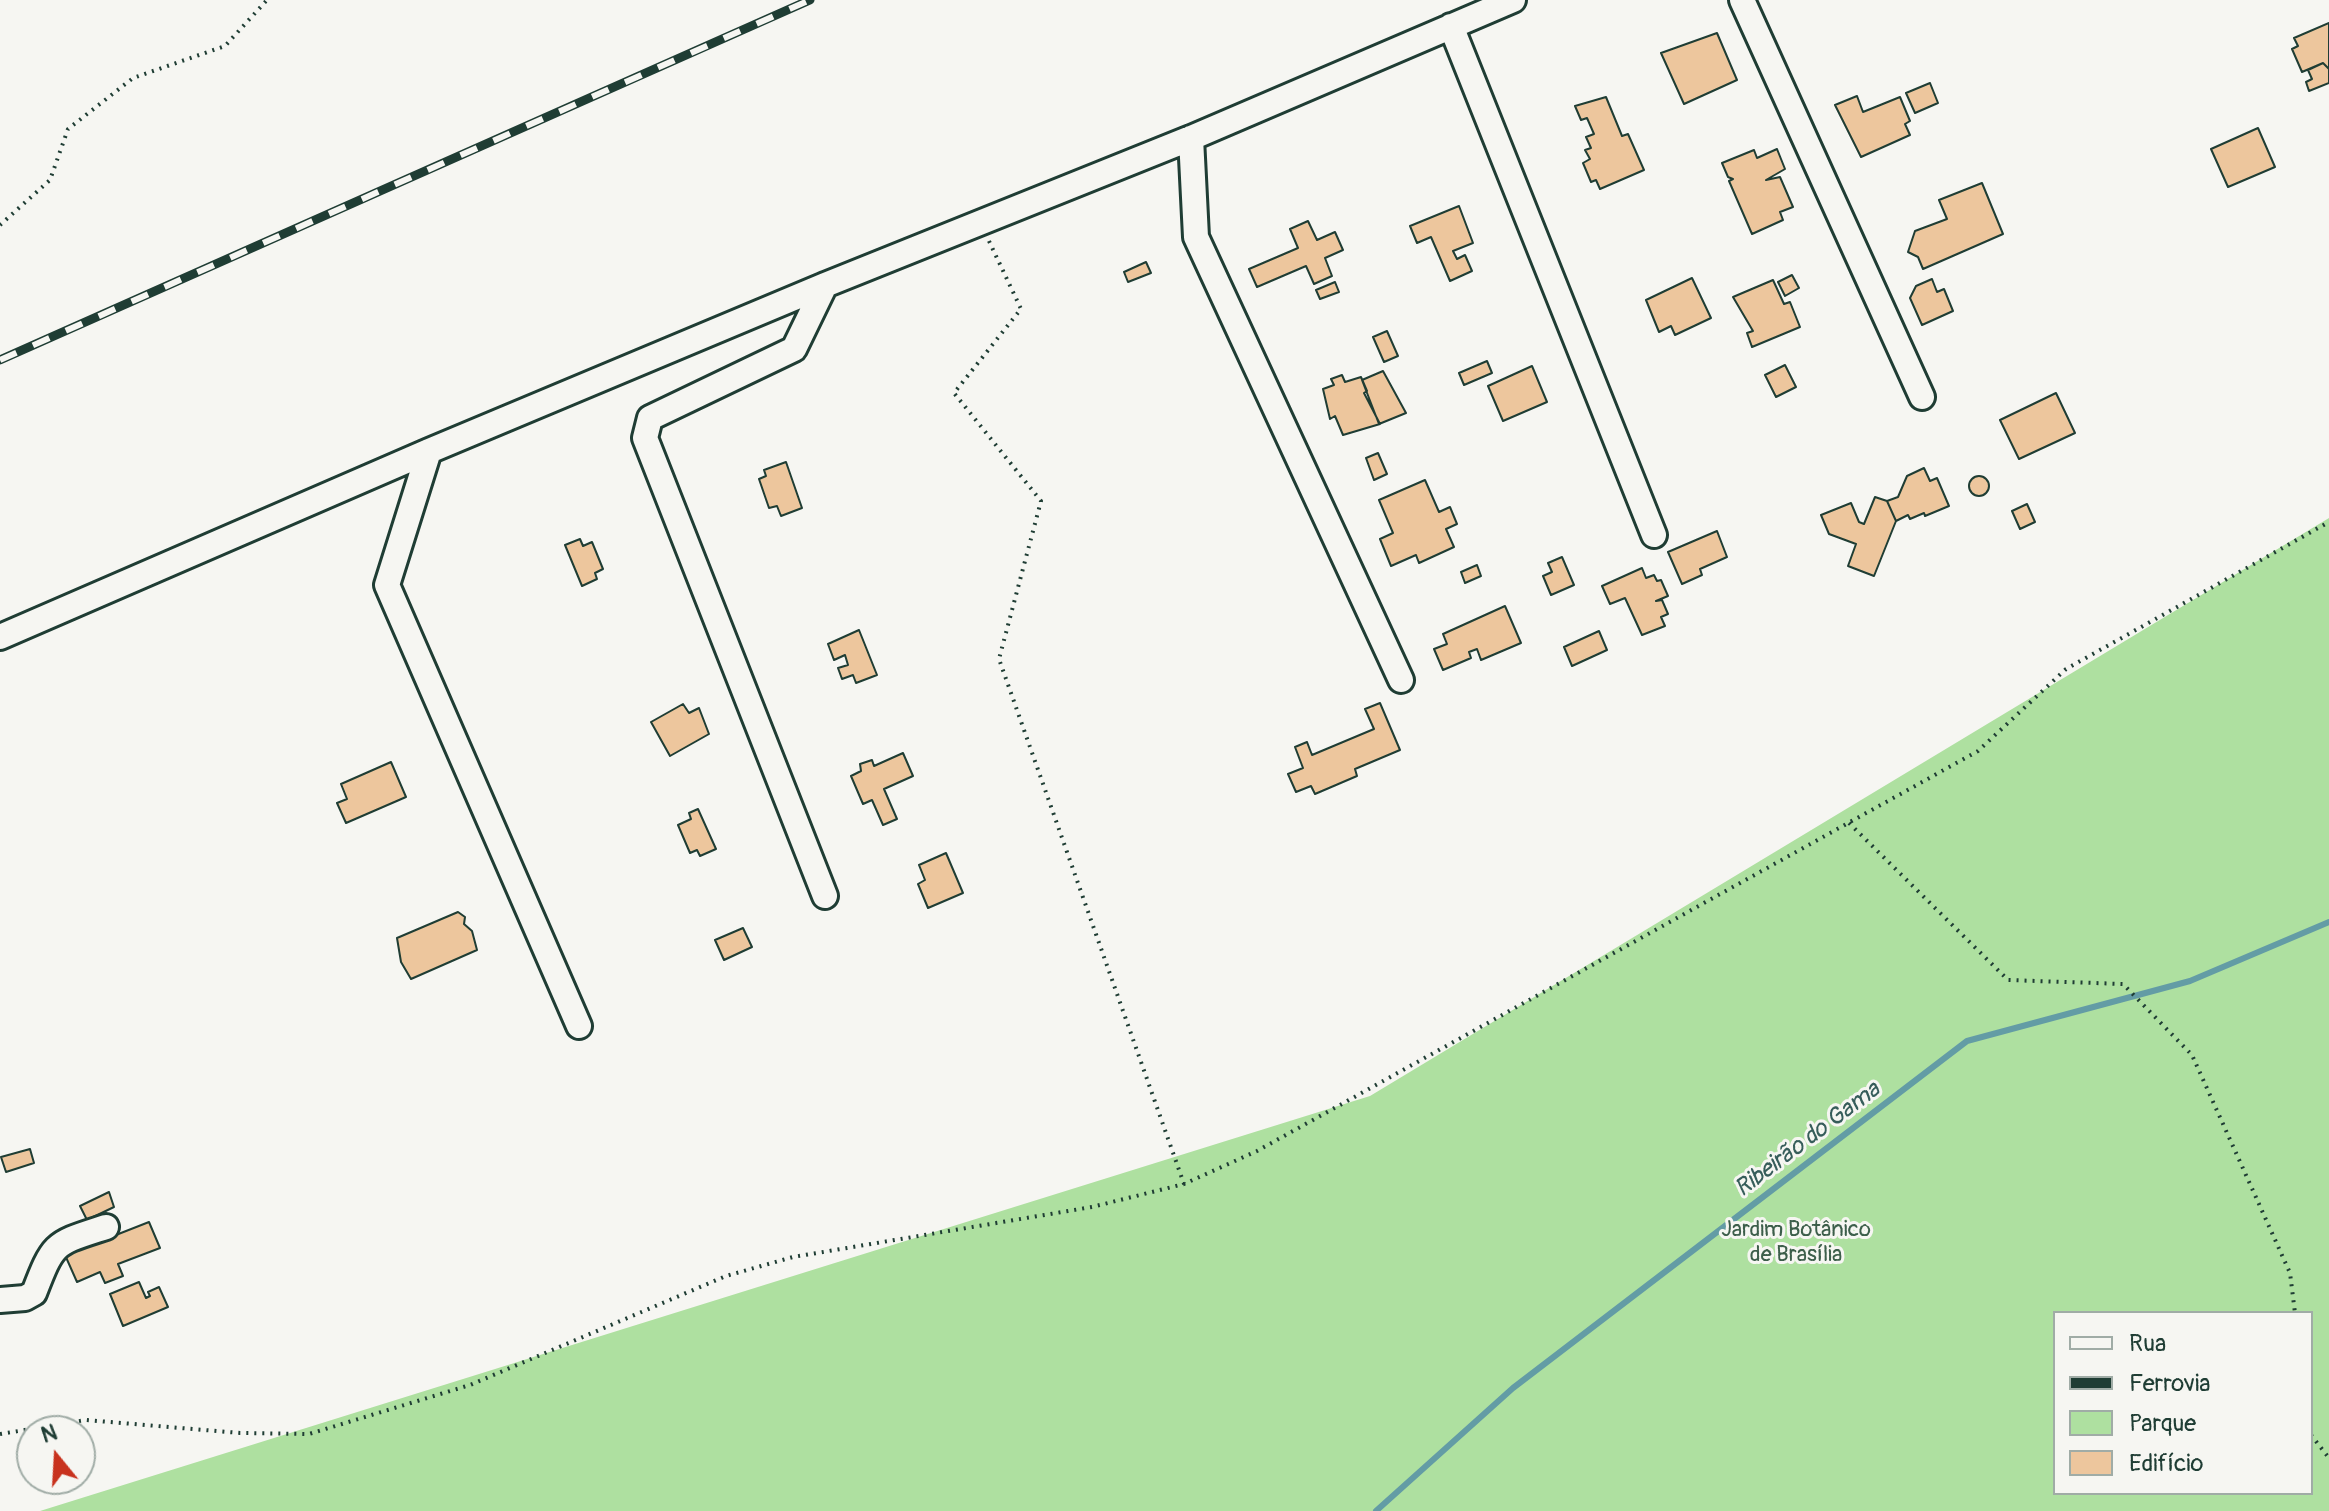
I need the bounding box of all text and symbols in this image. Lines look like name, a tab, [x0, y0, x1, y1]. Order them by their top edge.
water label: Ribeirão do Gama	[1730, 1076, 1886, 1204]
park label: Jardim Botânico de Brasília	[1721, 1217, 1871, 1268]
legend	[2053, 1311, 2313, 1495]
text: Rua	[2129, 1329, 2166, 1358]
text: Ferrovia	[2129, 1369, 2210, 1398]
text: Parque	[2129, 1409, 2196, 1438]
north arrow	[16, 1415, 96, 1495]
text: N	[38, 1418, 61, 1450]
text: Edifício	[2129, 1449, 2203, 1478]

